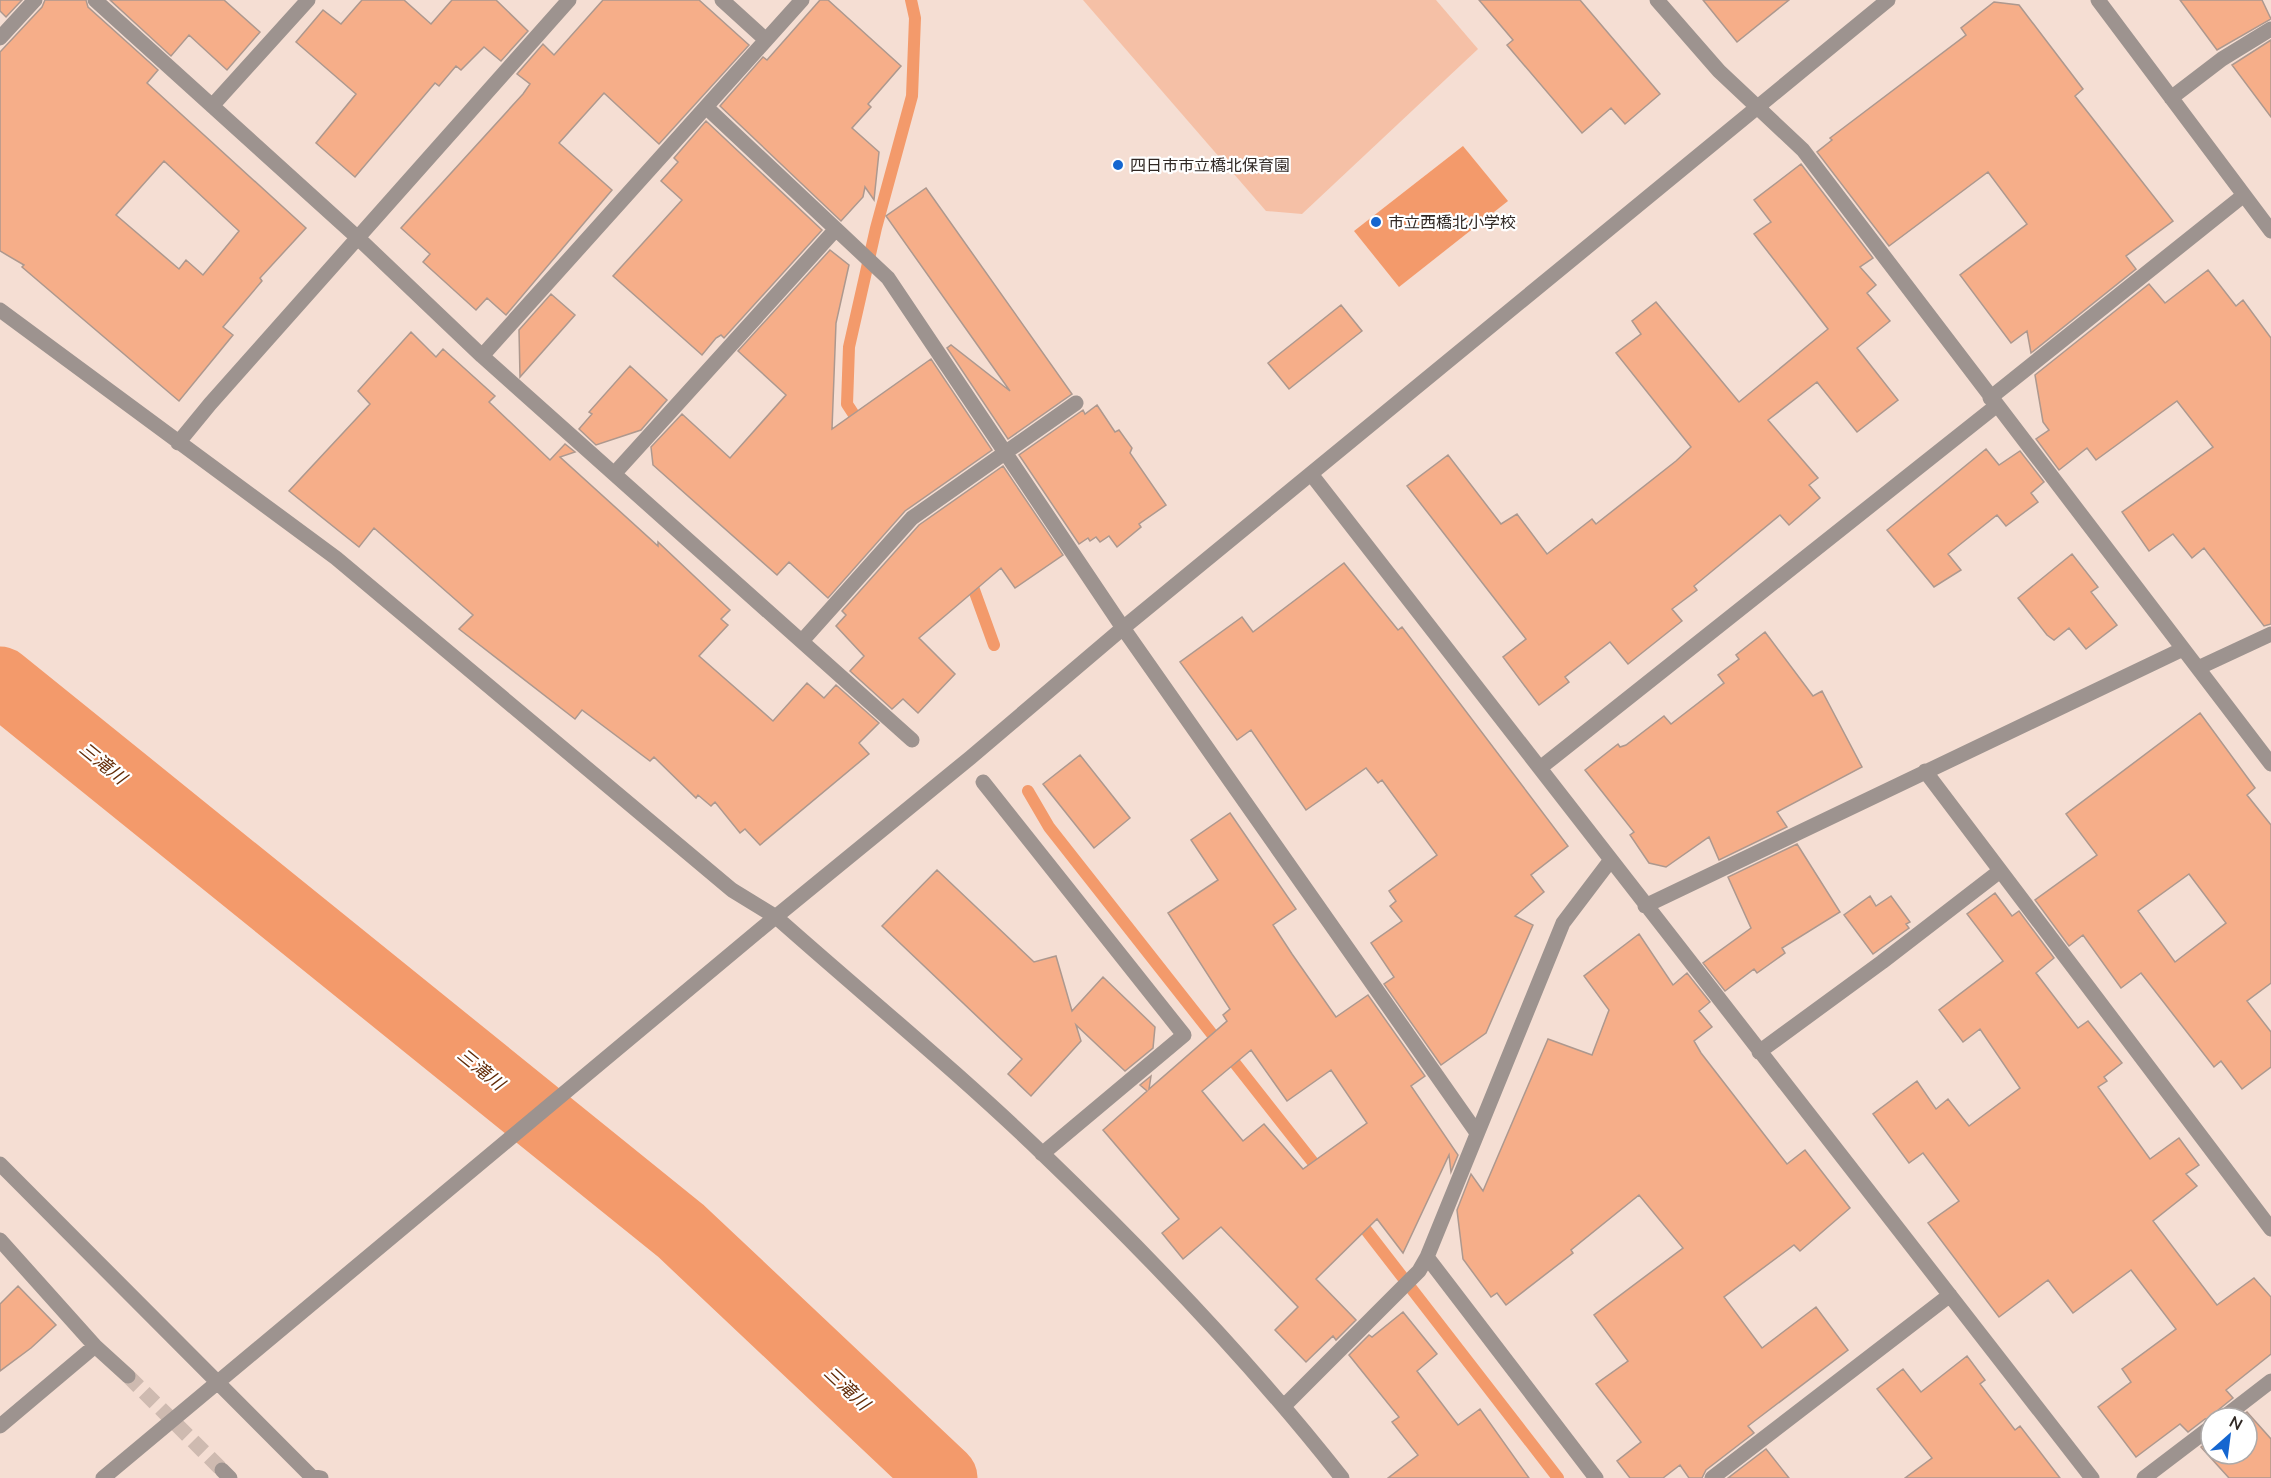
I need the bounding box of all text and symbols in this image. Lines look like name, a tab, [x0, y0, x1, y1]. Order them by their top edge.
place label: 四日市市立橋北保育園	[1130, 155, 1290, 175]
marker: 四日市市立橋北保育園	[1111, 158, 1125, 172]
place label: 市立西橋北小学校	[1388, 212, 1516, 232]
marker: 市立西橋北小学校	[1369, 215, 1383, 229]
water label: 三滝川	[75, 737, 133, 790]
water label: 三滝川	[453, 1043, 511, 1096]
water label: 三滝川	[819, 1361, 876, 1416]
north arrow	[2199, 1406, 2259, 1466]
text: N	[2226, 1411, 2246, 1434]

